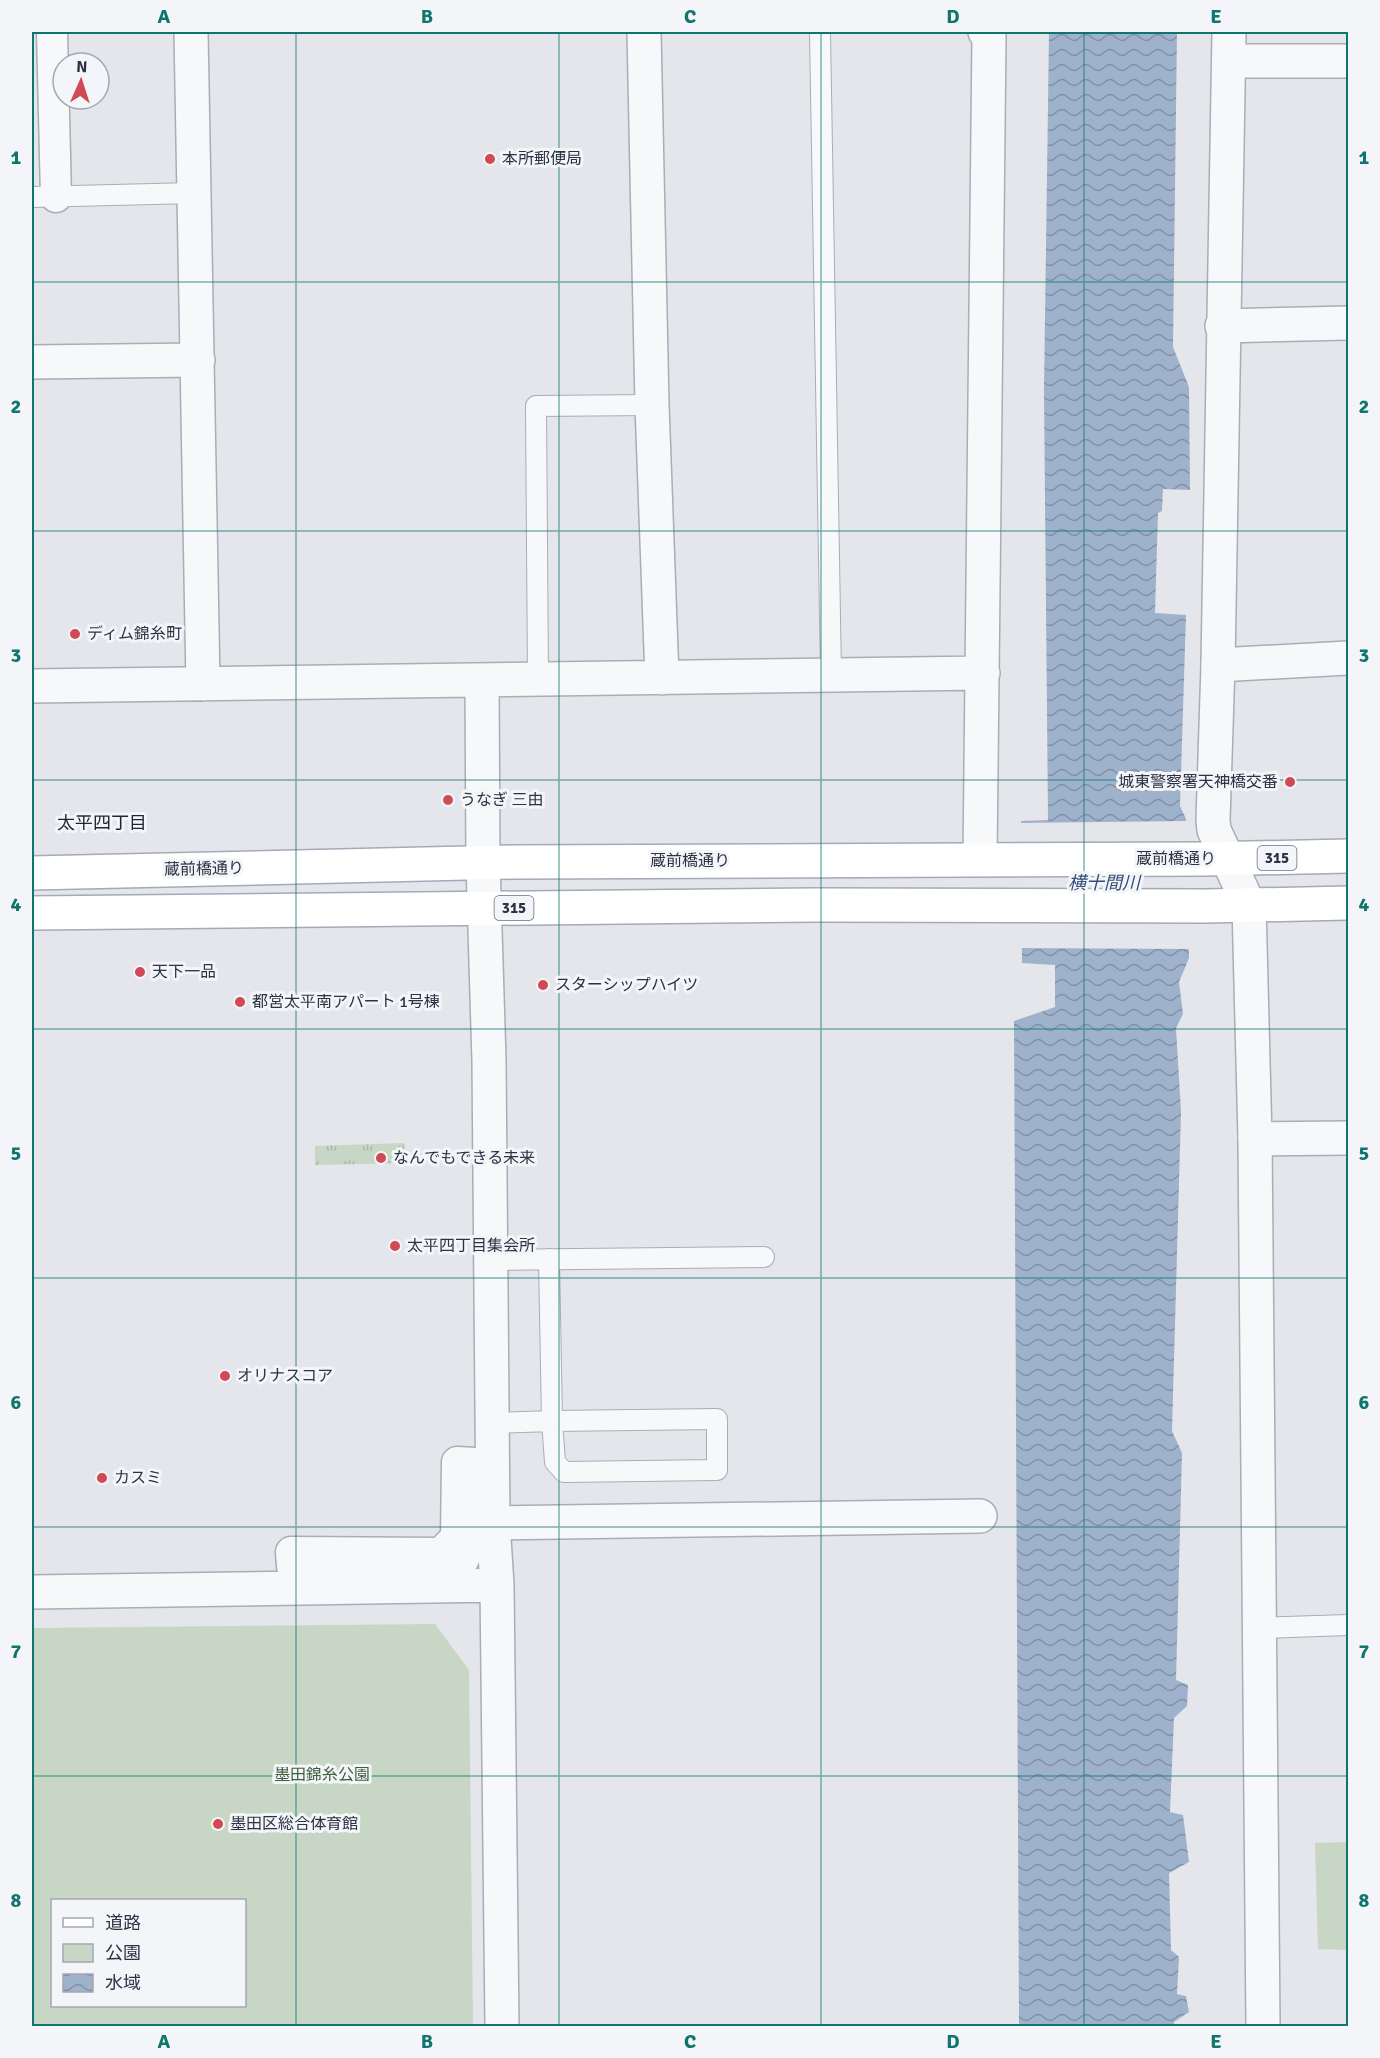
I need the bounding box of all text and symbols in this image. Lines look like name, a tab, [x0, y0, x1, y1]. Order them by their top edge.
text: A	[158, 4, 171, 29]
text: B	[421, 4, 433, 29]
text: C	[684, 4, 696, 29]
text: D	[946, 4, 960, 29]
text: E	[1210, 4, 1222, 29]
north arrow	[51, 51, 111, 111]
text: N	[76, 57, 88, 77]
text: 1	[11, 145, 22, 170]
text: 1	[1359, 145, 1370, 170]
place label: 本所郵便局	[502, 149, 582, 169]
marker: 本所郵便局	[483, 152, 497, 166]
text: 2	[11, 394, 21, 419]
text: 2	[1359, 394, 1369, 419]
place label: ディム錦糸町	[87, 624, 182, 644]
marker: ディム錦糸町	[68, 627, 82, 641]
text: 3	[11, 643, 21, 668]
text: 3	[1359, 643, 1369, 668]
place label: 城東警察署天神橋交番	[1118, 772, 1278, 792]
marker: 城東警察署天神橋交番	[1283, 775, 1297, 789]
place label: うなぎ 三由	[460, 790, 544, 810]
marker: うなぎ 三由	[441, 793, 455, 807]
district label: 太平四丁目	[57, 812, 147, 834]
road number: 315	[1258, 846, 1296, 870]
street label: 蔵前橋通り	[1136, 849, 1216, 869]
street label: 蔵前橋通り	[650, 851, 730, 871]
street label: 蔵前橋通り	[164, 858, 244, 880]
water label: 横十間川	[1068, 872, 1142, 894]
text: 4	[11, 892, 22, 917]
text: 4	[1359, 892, 1370, 917]
road number: 315	[494, 896, 534, 920]
place label: 天下一品	[152, 962, 216, 982]
marker: 天下一品	[133, 965, 147, 979]
place label: スターシップハイツ	[555, 975, 698, 995]
marker: スターシップハイツ	[536, 978, 550, 992]
place label: 都営太平南アパート 1号棟	[252, 992, 440, 1012]
marker: 都営太平南アパート 1号棟	[233, 995, 247, 1009]
text: 5	[11, 1141, 21, 1166]
text: 5	[1359, 1141, 1369, 1166]
place label: なんでもできる未来	[393, 1148, 535, 1168]
marker: なんでもできる未来	[374, 1151, 388, 1165]
place label: 太平四丁目集会所	[407, 1236, 535, 1256]
marker: 太平四丁目集会所	[388, 1239, 402, 1253]
place label: オリナスコア	[237, 1366, 333, 1386]
marker: オリナスコア	[218, 1369, 232, 1383]
text: 6	[11, 1390, 22, 1415]
text: 6	[1359, 1390, 1370, 1415]
place label: カスミ	[114, 1468, 162, 1488]
marker: カスミ	[95, 1471, 109, 1485]
text: 7	[11, 1639, 22, 1664]
text: 7	[1359, 1639, 1370, 1664]
park label: 墨田錦糸公園	[274, 1765, 370, 1785]
place label: 墨田区総合体育館	[230, 1814, 358, 1834]
marker: 墨田区総合体育館	[211, 1817, 225, 1831]
text: 8	[11, 1888, 22, 1913]
text: 8	[1359, 1888, 1370, 1913]
legend	[51, 1899, 246, 2007]
text: 道路	[105, 1912, 141, 1934]
text: 公園	[105, 1942, 141, 1964]
text: 水域	[105, 1972, 141, 1994]
text: A	[158, 2029, 171, 2054]
text: B	[421, 2029, 433, 2054]
text: C	[684, 2029, 696, 2054]
text: D	[946, 2029, 960, 2054]
text: E	[1210, 2029, 1222, 2054]

